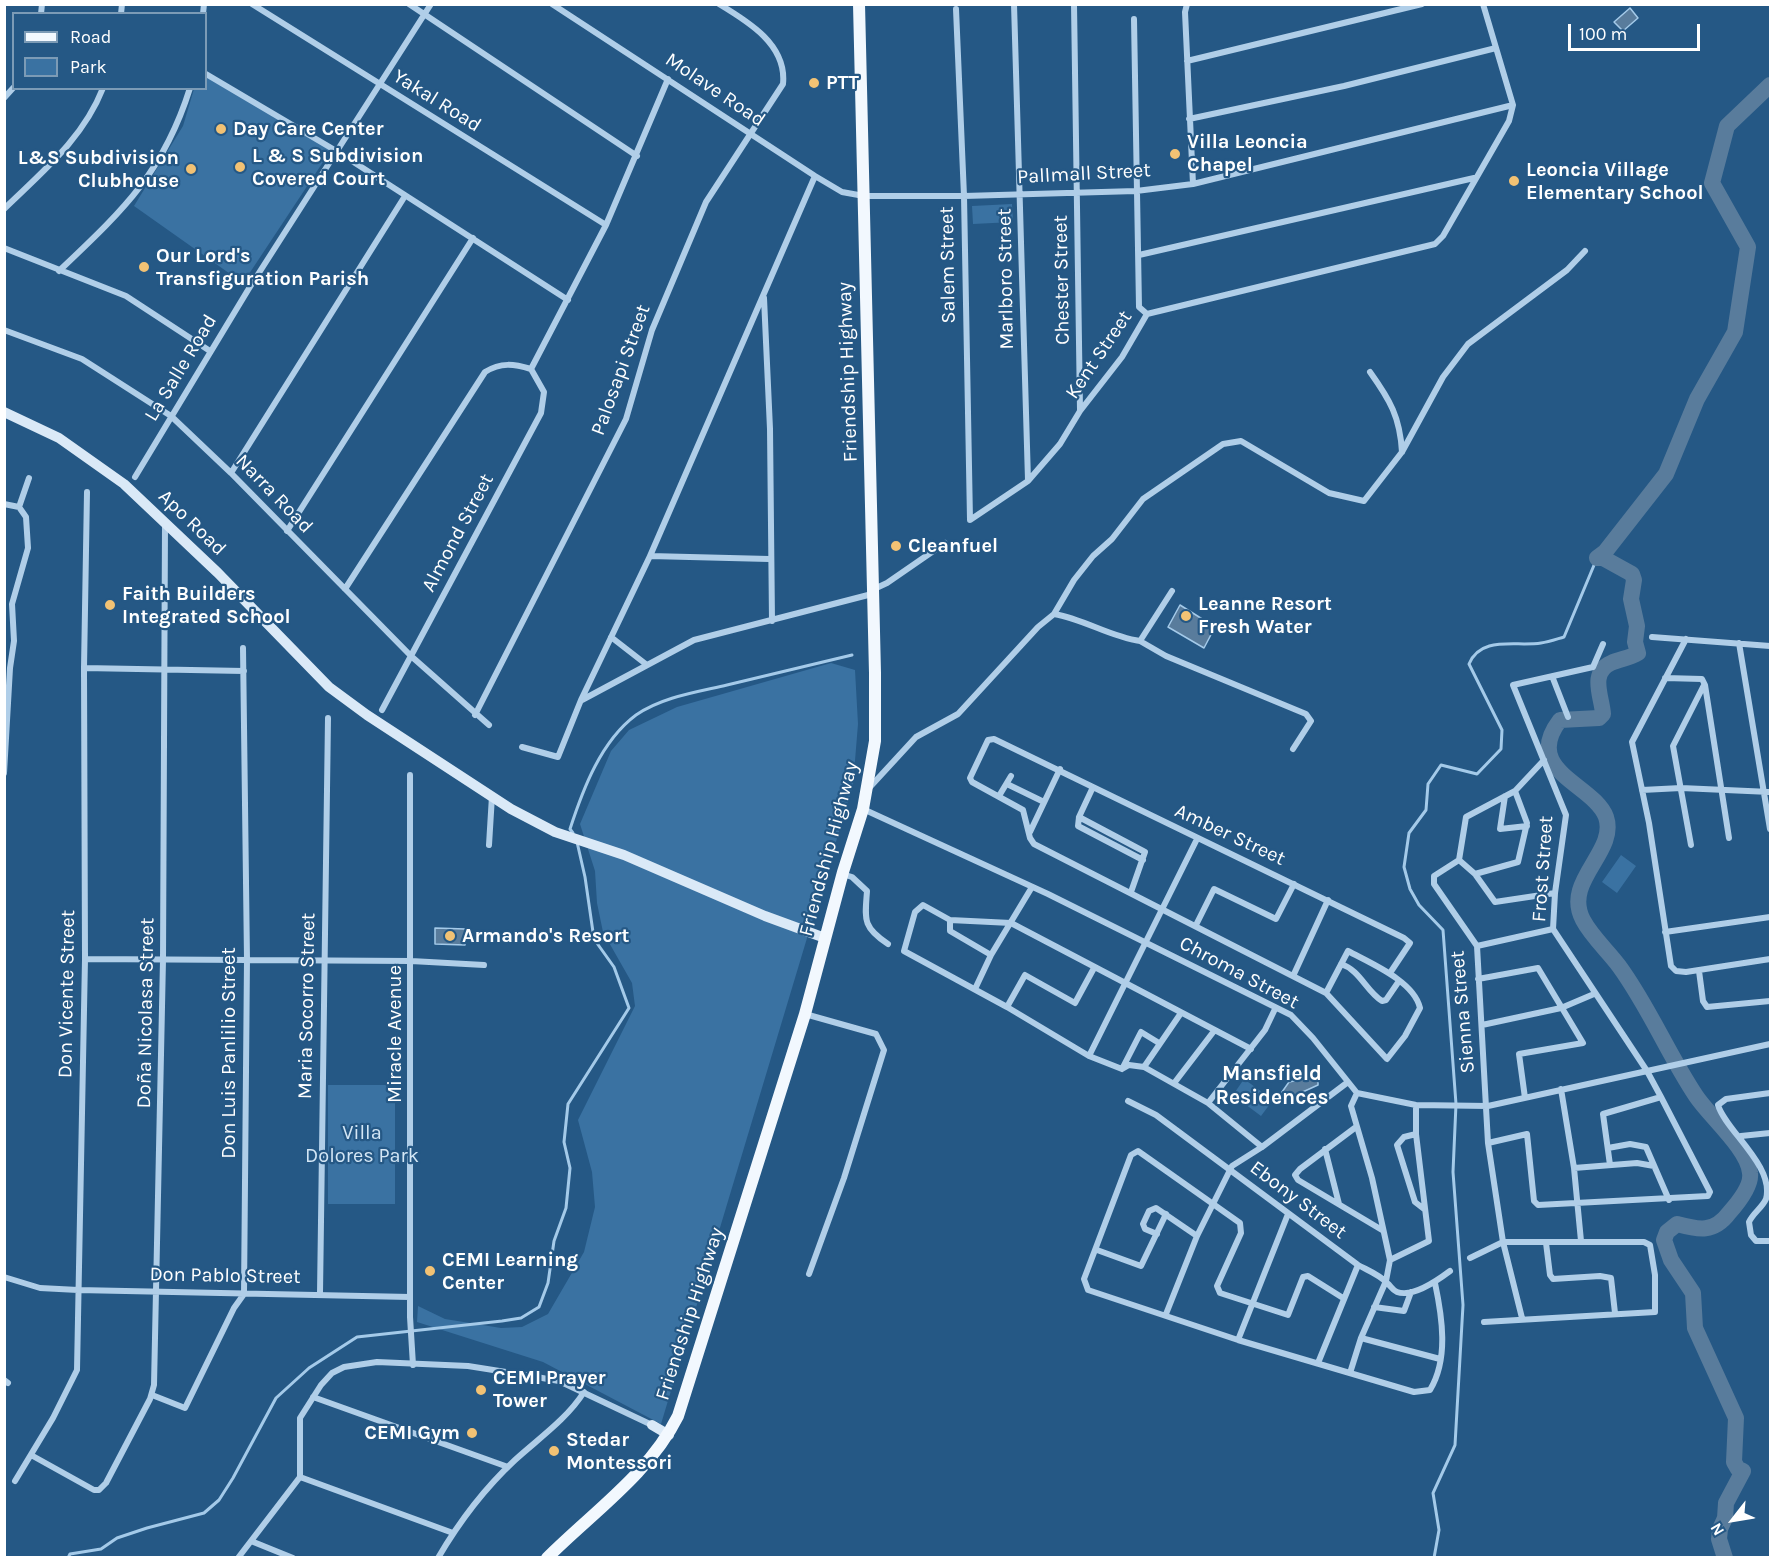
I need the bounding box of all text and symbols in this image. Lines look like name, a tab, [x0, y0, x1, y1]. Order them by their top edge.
legend	[12, 12, 207, 90]
scale bar	[1571, 12, 1703, 50]
text: 100 m	[1579, 23, 1627, 45]
text: Road	[70, 26, 111, 48]
street label: Molave Road	[660, 48, 770, 132]
text: Park	[70, 56, 107, 78]
street label: Yakal Road	[388, 64, 486, 138]
place label: PTT	[826, 71, 859, 95]
marker: PTT	[807, 76, 821, 90]
place label: Day Care Center	[233, 117, 384, 141]
marker: Day Care Center	[214, 122, 228, 136]
place label: Villa Leoncia Chapel	[1187, 130, 1308, 177]
place label: L & S Subdivision Covered Court	[252, 144, 423, 191]
place label: L&S Subdivision Clubhouse	[18, 146, 179, 193]
marker: Villa Leoncia Chapel	[1168, 147, 1182, 161]
place label: Leoncia Village Elementary School	[1526, 158, 1704, 205]
street label: Pallmall Street	[1017, 159, 1151, 189]
marker: L & S Subdivision Covered Court	[233, 160, 247, 174]
marker: L&S Subdivision Clubhouse	[184, 162, 198, 176]
marker: Leoncia Village Elementary School	[1507, 174, 1521, 188]
street label: Salem Street	[935, 206, 961, 324]
street label: Marlboro Street	[993, 208, 1019, 350]
street label: Chester Street	[1049, 215, 1075, 345]
place label: Our Lord's Transfiguration Parish	[156, 244, 369, 291]
marker: Our Lord's Transfiguration Parish	[137, 260, 151, 274]
street label: Friendship Highway	[833, 281, 863, 463]
street label: Palosapi Street	[586, 301, 656, 439]
street label: Kent Street	[1061, 306, 1137, 404]
street label: La Salle Road	[140, 310, 222, 426]
street label: Narra Road	[230, 449, 318, 539]
street label: Almond Street	[417, 470, 499, 596]
street label: Apo Road	[153, 485, 231, 561]
place label: Cleanfuel	[908, 534, 998, 558]
marker: Cleanfuel	[889, 539, 903, 553]
place label: Faith Builders Integrated School	[122, 582, 291, 629]
place label: Leanne Resort Fresh Water	[1198, 592, 1332, 639]
marker: Faith Builders Integrated School	[103, 598, 117, 612]
marker: Leanne Resort Fresh Water	[1179, 609, 1193, 623]
street label: Friendship Highway	[794, 759, 864, 939]
street label: Amber Street	[1171, 799, 1289, 871]
street label: Frost Street	[1527, 815, 1559, 923]
street label: Don Vicente Street	[54, 910, 80, 1078]
street label: Maria Socorro Street	[293, 913, 321, 1099]
street label: Doña Nicolasa Street	[132, 917, 160, 1109]
place label: Armando's Resort	[462, 924, 629, 948]
marker: Armando's Resort	[443, 929, 457, 943]
street label: Chroma Street	[1175, 931, 1303, 1015]
street label: Don Luis Panlilio Street	[217, 947, 241, 1159]
street label: Sienna Street	[1446, 950, 1480, 1074]
street label: Miracle Avenue	[383, 965, 407, 1103]
district label: Mansfield Residences	[1215, 1061, 1329, 1111]
park label: Villa Dolores Park	[305, 1121, 419, 1168]
street label: Ebony Street	[1245, 1156, 1351, 1244]
street label: Friendship Highway	[651, 1225, 729, 1403]
place label: CEMI Learning Center	[442, 1248, 578, 1295]
street label: Don Pablo Street	[149, 1263, 301, 1289]
marker: CEMI Learning Center	[423, 1264, 437, 1278]
place label: CEMI Prayer Tower	[493, 1366, 606, 1413]
marker: CEMI Prayer Tower	[474, 1383, 488, 1397]
place label: CEMI Gym	[364, 1421, 460, 1445]
marker: CEMI Gym	[465, 1426, 479, 1440]
place label: Stedar Montessori	[566, 1428, 673, 1475]
marker: Stedar Montessori	[547, 1444, 561, 1458]
north arrow	[1703, 1490, 1763, 1550]
text: N	[1706, 1520, 1728, 1539]

